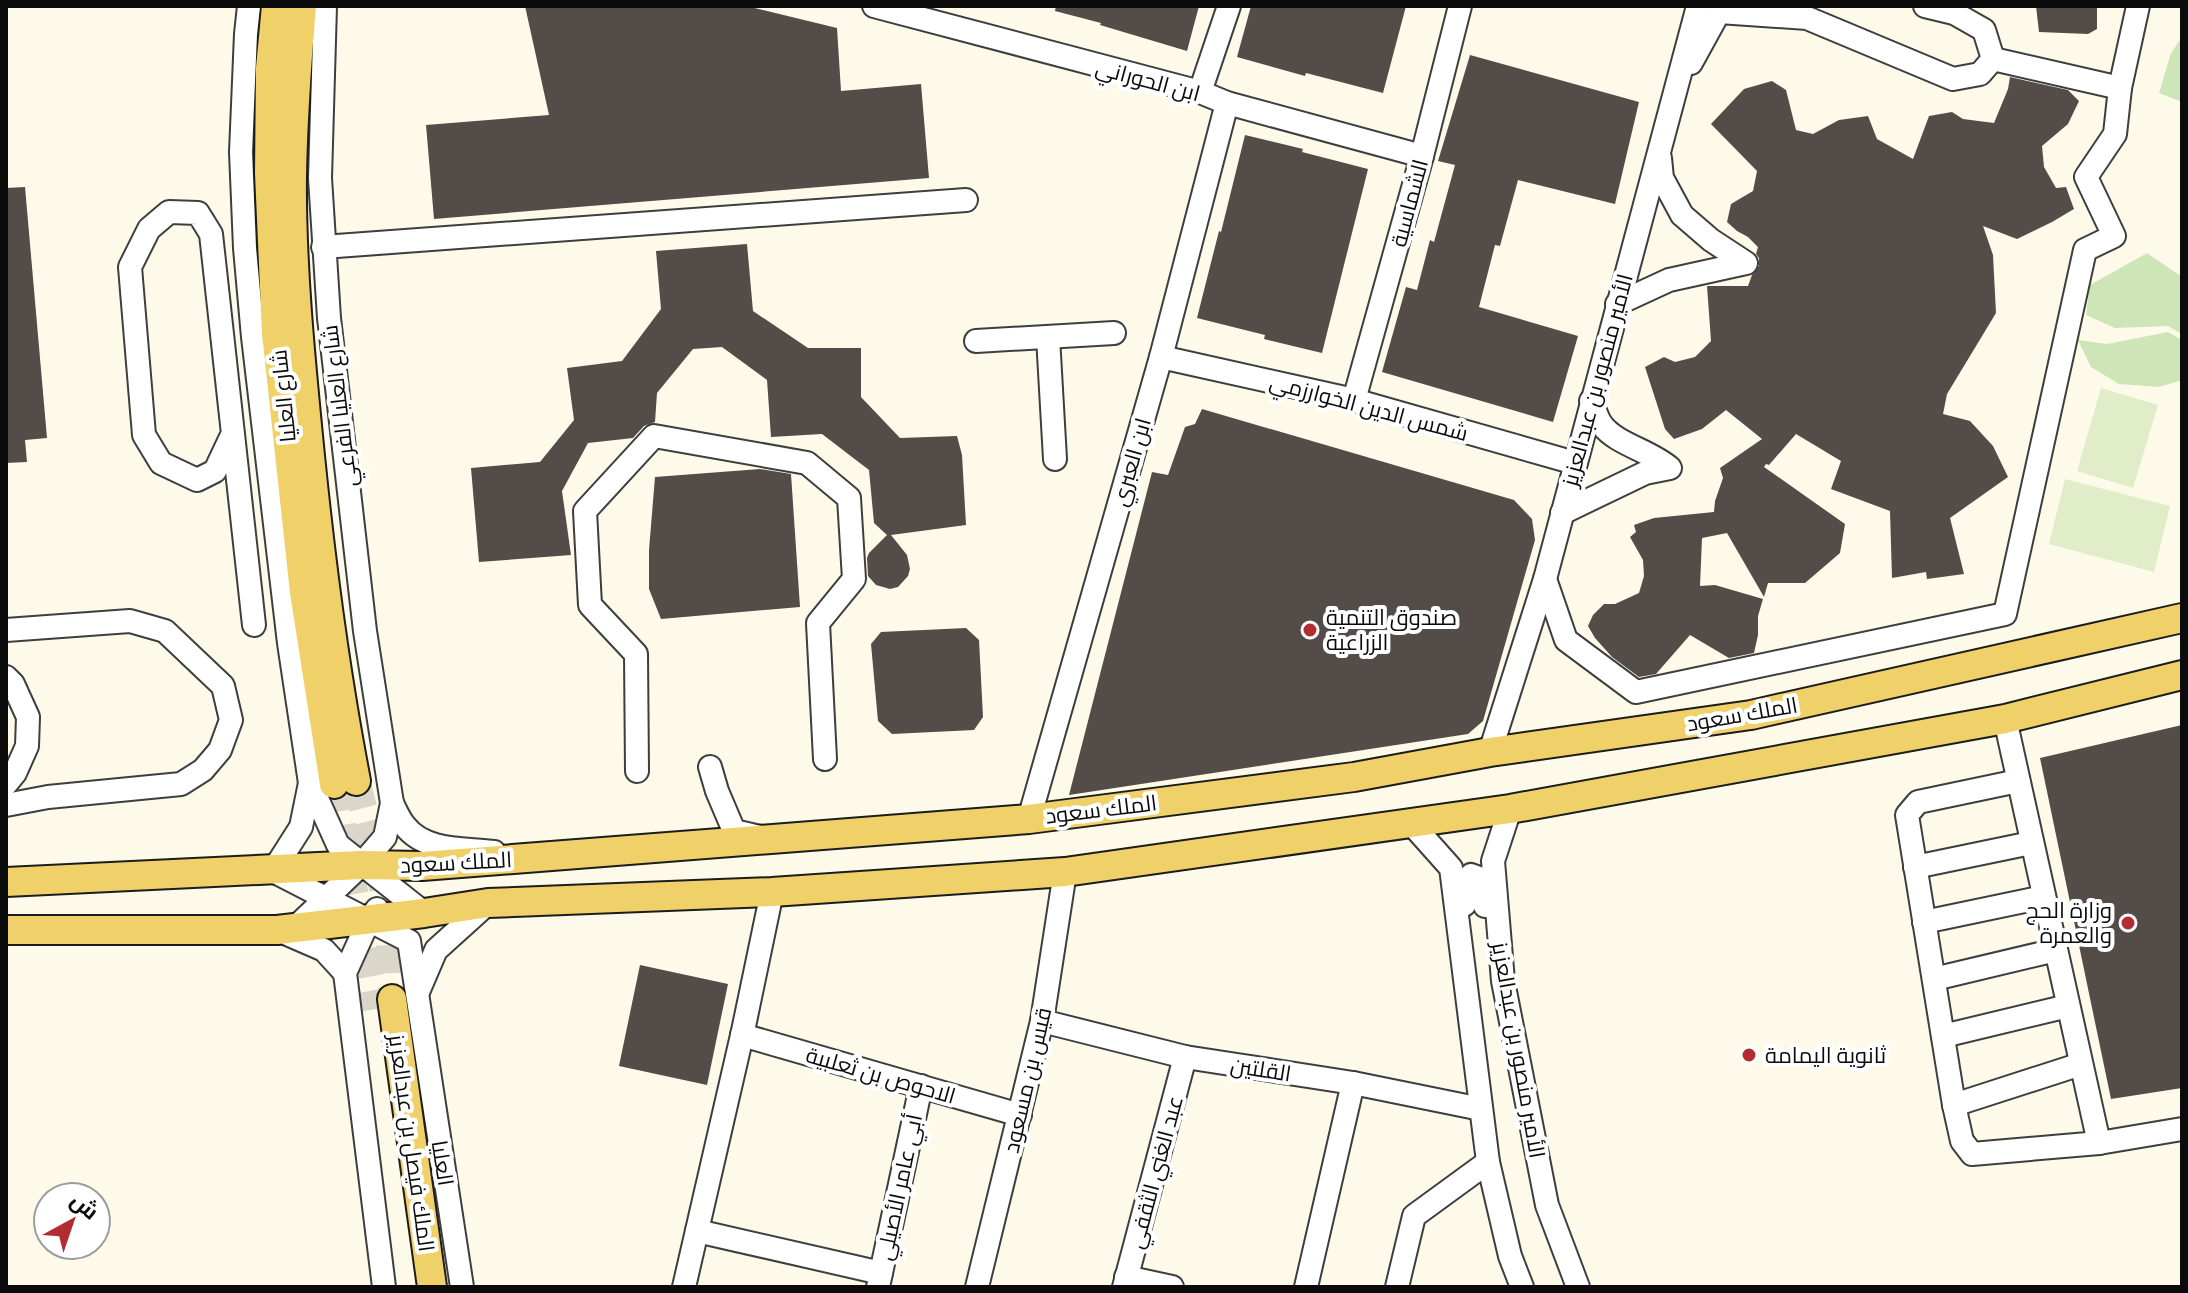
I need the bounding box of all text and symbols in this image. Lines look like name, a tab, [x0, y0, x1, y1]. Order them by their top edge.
street label: ابن الحوراني	[1091, 46, 1205, 114]
street label: الشماسية	[1377, 154, 1441, 252]
street label: الأمير منصور بن عبدالعزيز	[1548, 269, 1646, 493]
street label: شارع العليا الفرعي	[308, 323, 370, 489]
street label: شارع العليا	[257, 347, 309, 445]
street label: شمس الدين الخوارزمي	[1265, 360, 1473, 454]
street label: ابن العبري	[1098, 413, 1164, 511]
place label: صندوق التنمية الزراعية	[1326, 596, 1457, 663]
marker: صندوق التنمية الزراعية	[1301, 621, 1319, 639]
street label: الملك سعود	[1683, 684, 1801, 744]
street label: الملك سعود	[1043, 781, 1159, 837]
street label: الملك سعود	[399, 838, 513, 886]
place label: وزارة الحج والعمرة	[2026, 889, 2112, 956]
marker: وزارة الحج والعمرة	[2119, 914, 2137, 932]
street label: الأمير منصور بن عبدالعزيز	[1479, 937, 1559, 1161]
street label: قيس بن مسعود	[990, 1003, 1064, 1157]
street label: الملك فيصل بن عبدالعزيز	[376, 1029, 448, 1255]
street label: الاحوص بن ثعلبية	[801, 1034, 961, 1116]
place label: ثانوية اليمامة	[1765, 1034, 1886, 1076]
street label: القلتين	[1228, 1043, 1294, 1095]
marker: ثانوية اليمامة	[1740, 1046, 1758, 1064]
street label: عبد الغني الثقفي	[1114, 1091, 1196, 1253]
street label: أبي عامر الأصيلي	[863, 1110, 935, 1264]
street label: العليا	[419, 1137, 467, 1189]
north arrow	[32, 1181, 112, 1261]
text: ش	[61, 1181, 109, 1231]

